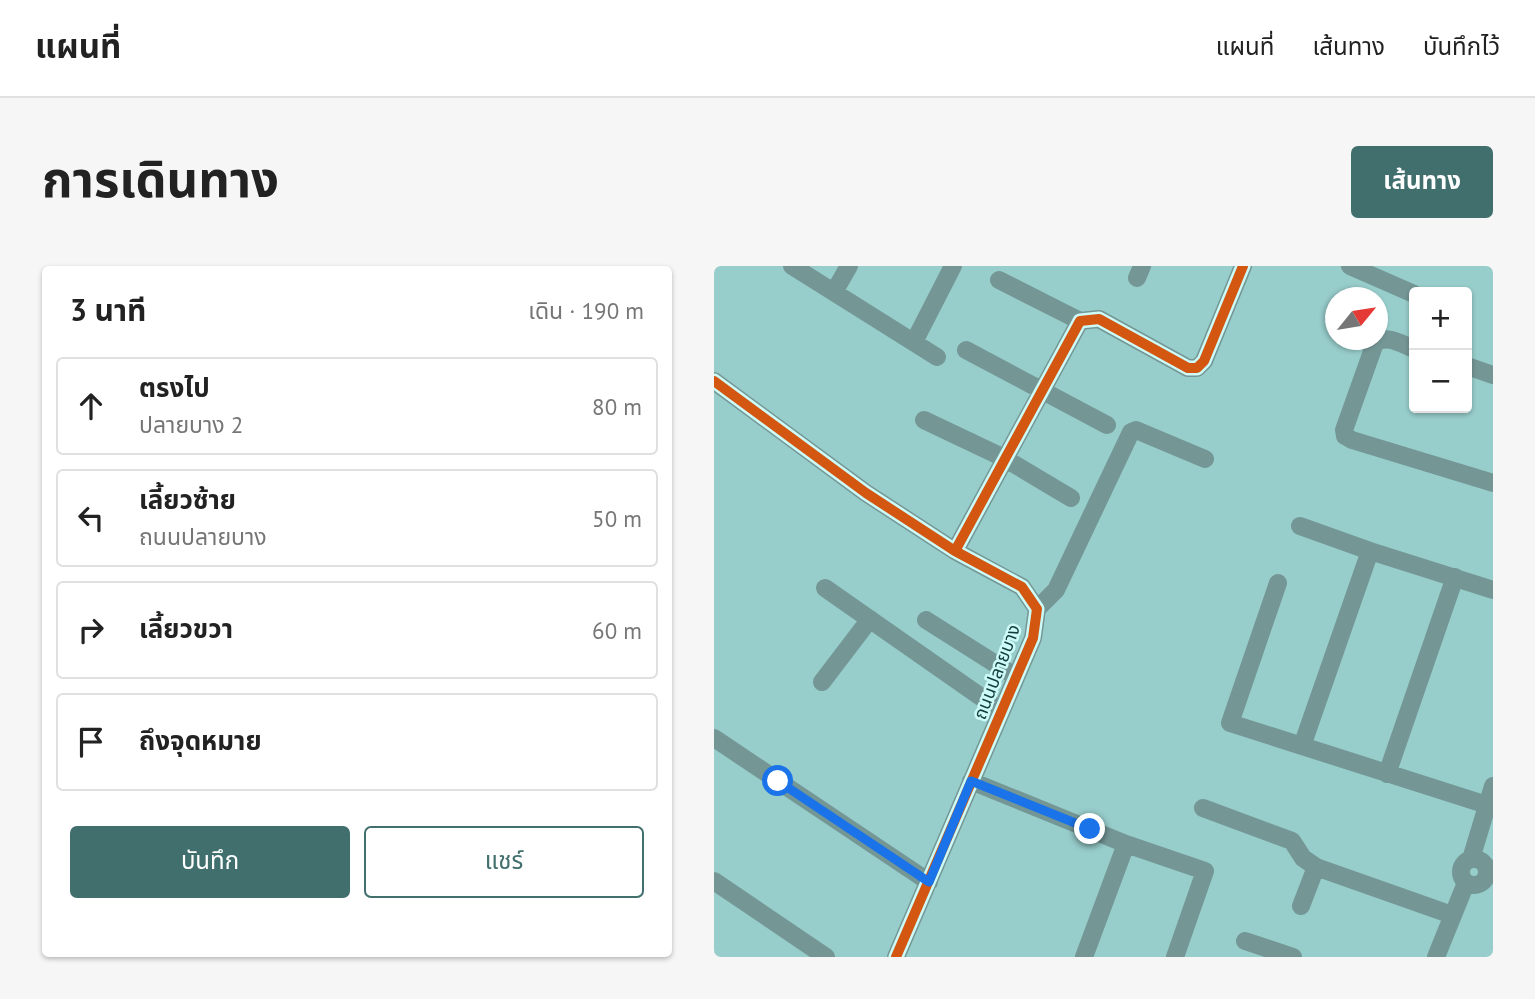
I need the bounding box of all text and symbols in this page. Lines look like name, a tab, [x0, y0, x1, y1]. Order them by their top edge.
text: แผนที่	[35, 24, 121, 67]
text: แผนที่	[1216, 31, 1274, 62]
text: เส้นทาง	[1312, 31, 1385, 62]
text: บันทึกไว้	[1423, 31, 1500, 62]
button: เส้นทาง	[1351, 146, 1493, 218]
text: การเดินทาง	[42, 147, 279, 211]
north arrow	[1325, 287, 1388, 350]
map controls	[1409, 287, 1472, 413]
button: +	[1409, 287, 1472, 350]
text: 3 นาที	[70, 290, 146, 329]
text: เดิน · 190 m	[528, 296, 644, 325]
button: −	[1409, 350, 1472, 413]
text: ตรงไป	[139, 371, 210, 404]
icon: ahead	[72, 387, 110, 425]
text: 80 m	[592, 392, 642, 421]
text: ปลายบาง 2	[139, 410, 243, 439]
text: เลี้ยวซ้าย	[139, 483, 236, 516]
icon: left	[72, 499, 110, 537]
text: 50 m	[592, 504, 642, 533]
text: ถนนปลายบาง	[139, 522, 267, 551]
icon: right	[72, 611, 110, 649]
text: เลี้ยวขวา	[139, 612, 233, 645]
text: 60 m	[592, 616, 642, 645]
street label: ถนนปลายบาง	[968, 621, 1025, 723]
icon: arrive	[72, 723, 110, 761]
text: ถึงจุดหมาย	[139, 724, 262, 757]
route start	[762, 765, 793, 796]
route end	[1074, 813, 1105, 844]
button: บันทึก	[70, 826, 350, 898]
button: แชร์	[364, 826, 644, 898]

